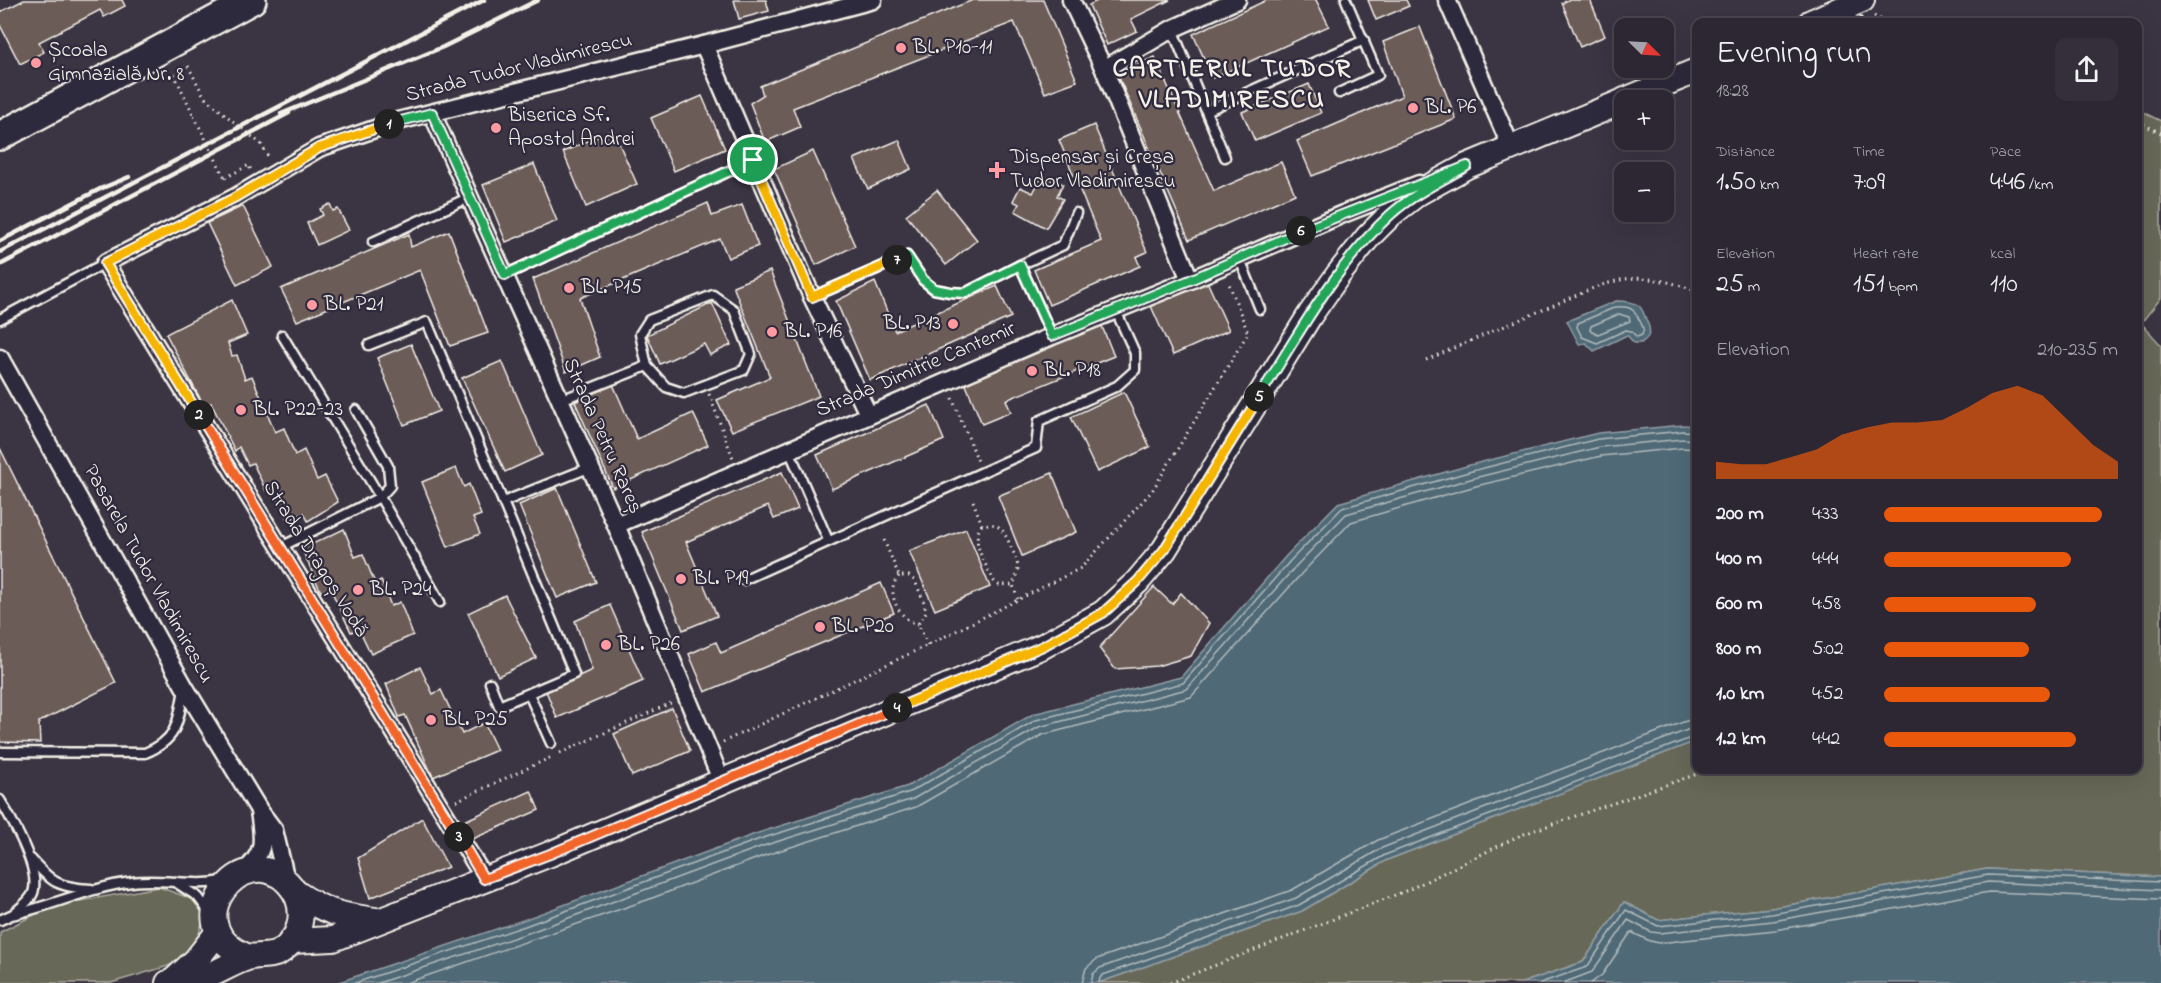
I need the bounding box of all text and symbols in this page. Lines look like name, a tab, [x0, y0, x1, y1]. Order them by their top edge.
north arrow	[1614, 18, 1674, 78]
map controls	[1614, 18, 1674, 222]
street label: Strada Tudor Vladimirescu	[403, 25, 635, 111]
text: Evening run	[1716, 30, 1871, 78]
place label: BL. P10-11	[912, 33, 993, 63]
place label: Școala Gimnazială Nr. 8	[48, 36, 184, 90]
button: share	[2055, 38, 2118, 101]
marker: BL. P10-11	[894, 41, 908, 55]
district label: CARTIERUL TUDOR VLADIMIRESCU	[1112, 50, 1352, 120]
marker: Școala Gimnazială Nr. 8	[29, 56, 43, 70]
text: 18:28	[1716, 77, 1749, 106]
button: +	[1614, 90, 1674, 150]
place label: BL. P6	[1424, 93, 1477, 123]
place label: Biserica Sf. Apostol Andrei	[507, 101, 635, 155]
marker: BL. P6	[1406, 101, 1420, 115]
pin: 1	[374, 109, 404, 139]
text: 1	[386, 112, 392, 136]
marker: Biserica Sf. Apostol Andrei	[489, 121, 503, 135]
pin	[727, 134, 778, 185]
text: Distance	[1716, 140, 1775, 164]
text: Time	[1853, 140, 1885, 164]
text: Pace	[1990, 140, 2021, 164]
icon: arrive	[736, 143, 769, 176]
place label: Dispensar și Creșa Tudor Vladimirescu	[1009, 143, 1176, 197]
marker: Dispensar și Creșa Tudor Vladimirescu	[988, 161, 1006, 179]
button: −	[1614, 162, 1674, 222]
text: 1.50	[1716, 164, 1756, 202]
text: 7:09	[1853, 164, 1885, 202]
text: 4:46	[1990, 164, 2025, 202]
text: km	[1756, 173, 1779, 197]
text: /km	[2025, 173, 2053, 197]
pin: 6	[1286, 216, 1316, 246]
text: 6	[1297, 219, 1305, 243]
text: Elevation	[1716, 242, 1775, 266]
text: Heart rate	[1853, 242, 1919, 266]
text: kcal	[1990, 242, 2015, 266]
pin: 7	[882, 245, 912, 275]
text: 7	[894, 248, 900, 272]
text: 25	[1716, 266, 1744, 304]
text: 151	[1853, 266, 1884, 304]
text: 110	[1990, 266, 2018, 304]
place label: BL. P15	[580, 273, 642, 303]
text: m	[1744, 275, 1760, 299]
text: bpm	[1884, 275, 1918, 299]
marker: BL. P15	[562, 281, 576, 295]
place label: BL. P21	[323, 290, 384, 320]
marker: BL. P21	[305, 298, 319, 312]
place label: BL. P13	[882, 309, 941, 339]
street label: Strada Dimitrie Cantemir	[811, 314, 1021, 426]
place label: BL. P16	[783, 317, 842, 347]
marker: BL. P13	[946, 317, 960, 331]
marker: BL. P16	[765, 325, 779, 339]
text: Elevation	[1716, 336, 1790, 365]
text: 210–235 m	[2037, 336, 2118, 365]
street label: Strada Petru Rareș	[554, 353, 650, 519]
place label: BL. P18	[1043, 356, 1101, 386]
marker: BL. P18	[1025, 364, 1039, 378]
pin: 5	[1244, 382, 1274, 412]
text: 5	[1254, 385, 1264, 409]
place label: BL. P22-23	[252, 395, 343, 425]
pin: 2	[184, 400, 214, 430]
text: 2	[195, 403, 203, 427]
marker: BL. P22-23	[234, 403, 248, 417]
street label: Pasarela Tudor Vladimirescu	[75, 459, 221, 689]
street label: Strada Dragoș Vodă	[253, 475, 375, 644]
text: 200 m	[1716, 500, 1764, 529]
text: 4:33	[1812, 500, 1838, 529]
text: 400 m	[1716, 545, 1762, 574]
text: 4:44	[1812, 545, 1838, 574]
place label: BL. P19	[692, 564, 749, 594]
marker: BL. P19	[674, 572, 688, 586]
place label: BL. P24	[369, 575, 432, 605]
marker: BL. P24	[351, 583, 365, 597]
text: 600 m	[1716, 590, 1763, 619]
text: 4:58	[1812, 590, 1841, 619]
place label: BL. P20	[831, 612, 894, 642]
marker: BL. P20	[813, 620, 827, 634]
place label: BL. P26	[617, 630, 680, 660]
text: 800 m	[1716, 635, 1761, 664]
text: 5:02	[1812, 635, 1844, 664]
marker: BL. P26	[599, 638, 613, 652]
text: 1.0 km	[1716, 680, 1764, 709]
text: 4:52	[1812, 680, 1843, 709]
pin: 4	[882, 693, 912, 723]
text: 4	[894, 696, 900, 720]
place label: BL. P25	[442, 705, 508, 735]
marker: BL. P25	[424, 713, 438, 727]
text: 1.2 km	[1716, 725, 1766, 754]
text: 4:42	[1812, 725, 1840, 754]
pin: 3	[444, 822, 474, 852]
text: 3	[456, 825, 462, 849]

